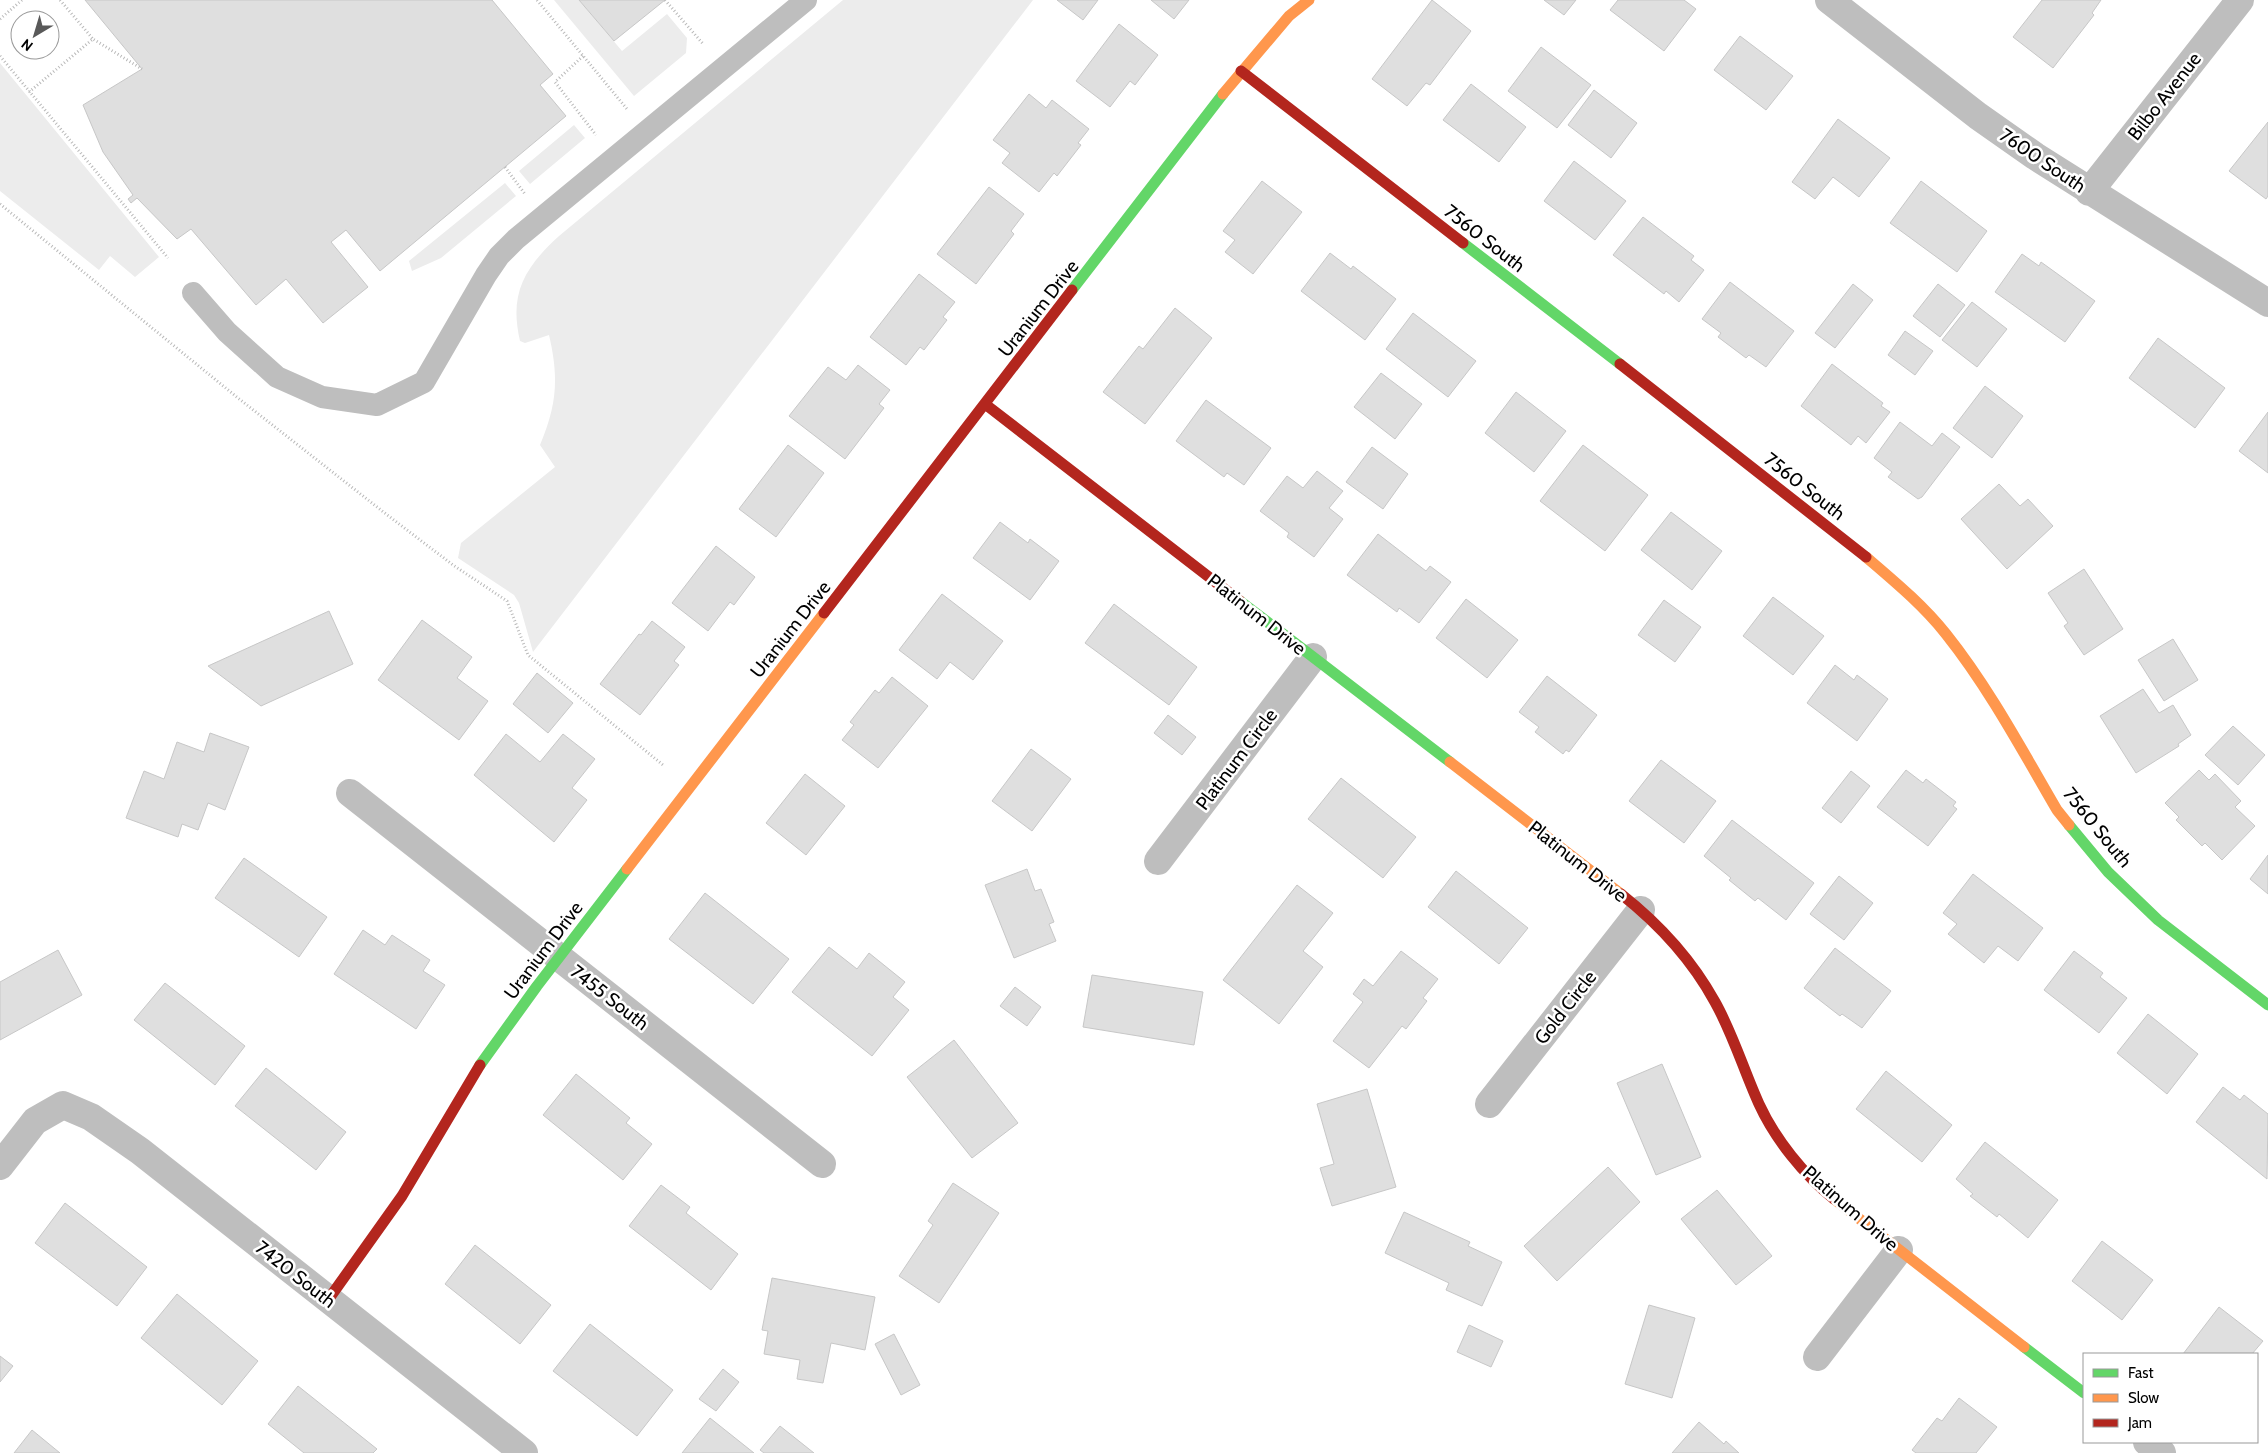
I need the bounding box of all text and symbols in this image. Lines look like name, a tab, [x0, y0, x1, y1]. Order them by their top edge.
north arrow	[10, 10, 60, 60]
text: N	[18, 35, 36, 55]
street label: Bilbo Avenue	[2123, 48, 2206, 145]
street label: 7600 South	[1995, 123, 2090, 198]
street label: 7560 South	[1440, 200, 1530, 277]
street label: Uranium Drive	[993, 255, 1084, 361]
street label: 7560 South	[1760, 448, 1850, 525]
street label: Platinum Drive	[1203, 569, 1311, 660]
street label: Uranium Drive	[745, 576, 836, 682]
street label: Platinum Circle	[1191, 704, 1282, 815]
street label: 7560 South	[2058, 783, 2137, 872]
street label: Platinum Drive	[1524, 816, 1632, 907]
street label: Uranium Drive	[499, 897, 588, 1004]
street label: 7455 South	[566, 960, 653, 1035]
street label: Gold Circle	[1530, 966, 1601, 1049]
street label: Platinum Drive	[1798, 1161, 1903, 1256]
street label: 7420 South	[251, 1236, 340, 1313]
legend	[2083, 1353, 2258, 1443]
text: Fast	[2128, 1364, 2153, 1382]
text: Slow	[2128, 1389, 2159, 1407]
text: Jam	[2127, 1414, 2152, 1432]

